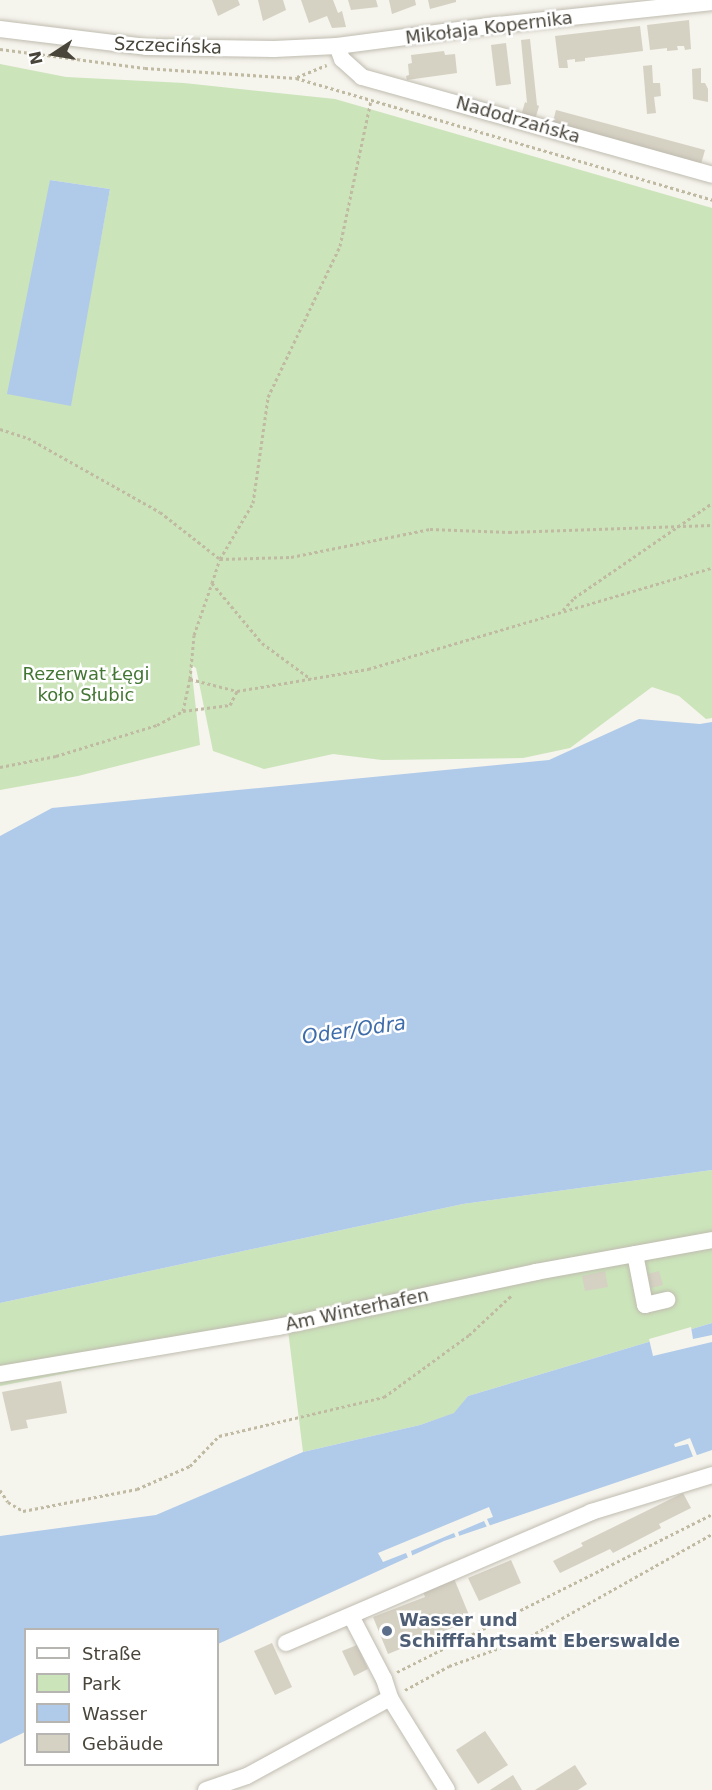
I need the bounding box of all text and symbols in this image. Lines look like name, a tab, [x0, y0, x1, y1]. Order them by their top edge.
street label: Mikołaja Kopernika	[404, 7, 574, 49]
north arrow	[24, 24, 84, 84]
street label: Szczecińska	[114, 33, 222, 59]
text: N	[25, 49, 47, 66]
street label: Nadodrzańska	[453, 92, 583, 148]
park label: Rezerwat Łęgi koło Słubic	[23, 664, 149, 706]
water label: Oder/Odra	[301, 1011, 407, 1049]
street label: Am Winterhafen	[283, 1284, 431, 1336]
place label: Wasser und Schifffahrtsamt Eberswalde	[399, 1610, 680, 1652]
marker: Wasser und Schifffahrtsamt Eberswalde	[380, 1624, 394, 1638]
legend	[24, 1628, 219, 1766]
text: Straße	[82, 1643, 141, 1664]
text: Park	[82, 1673, 121, 1694]
text: Wasser	[82, 1703, 147, 1724]
text: Gebäude	[82, 1733, 163, 1754]

